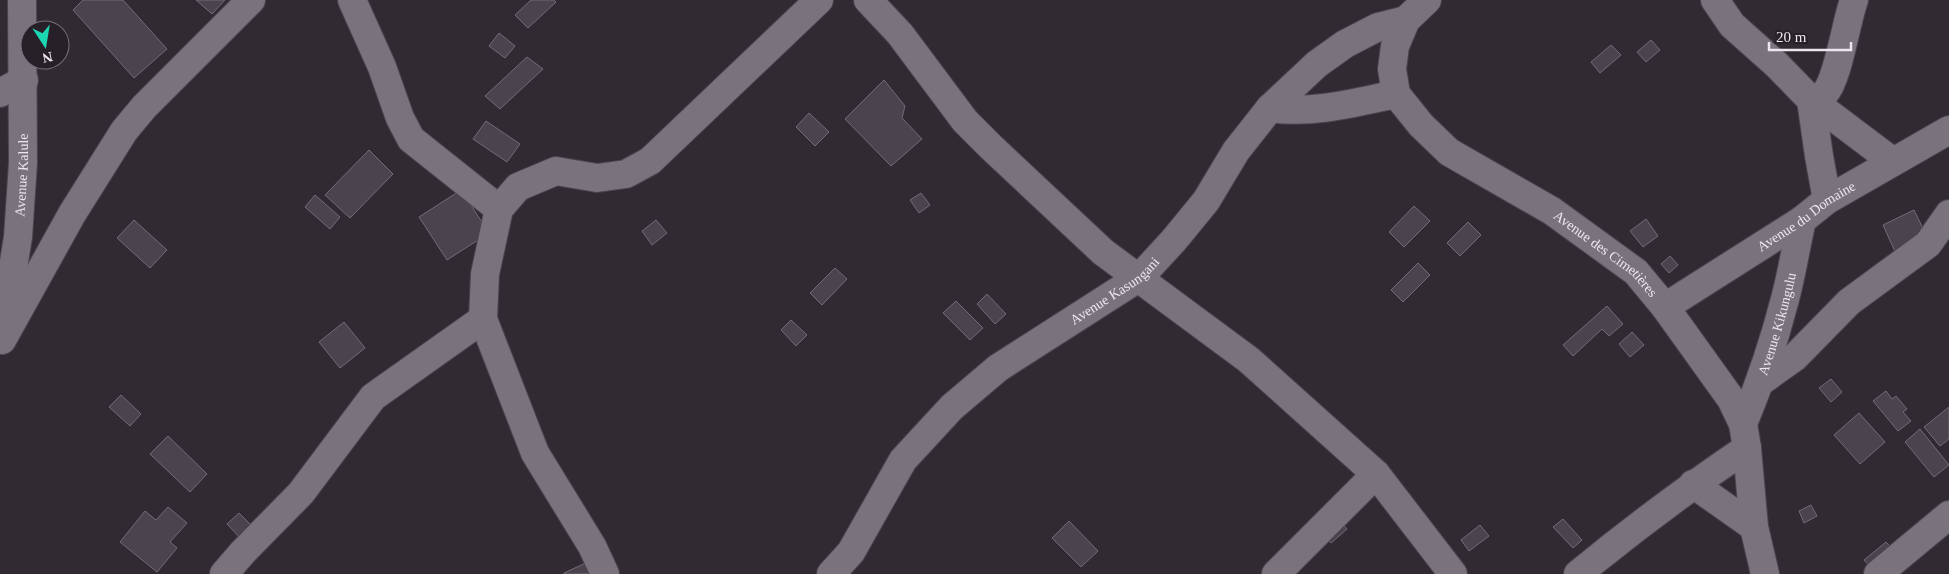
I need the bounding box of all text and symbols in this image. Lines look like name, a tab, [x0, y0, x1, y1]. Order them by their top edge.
north arrow	[20, 20, 70, 70]
scale bar	[1769, 20, 1852, 52]
text: 20 m	[1776, 29, 1807, 45]
text: N	[41, 49, 54, 66]
street label: Avenue Kalule	[12, 133, 31, 217]
street label: Avenue du Domaine	[1754, 178, 1858, 254]
street label: Avenue des Cimetières	[1551, 208, 1661, 299]
street label: Avenue Kasungani	[1067, 254, 1162, 327]
street label: Avenue Kikungulu	[1755, 271, 1799, 377]

